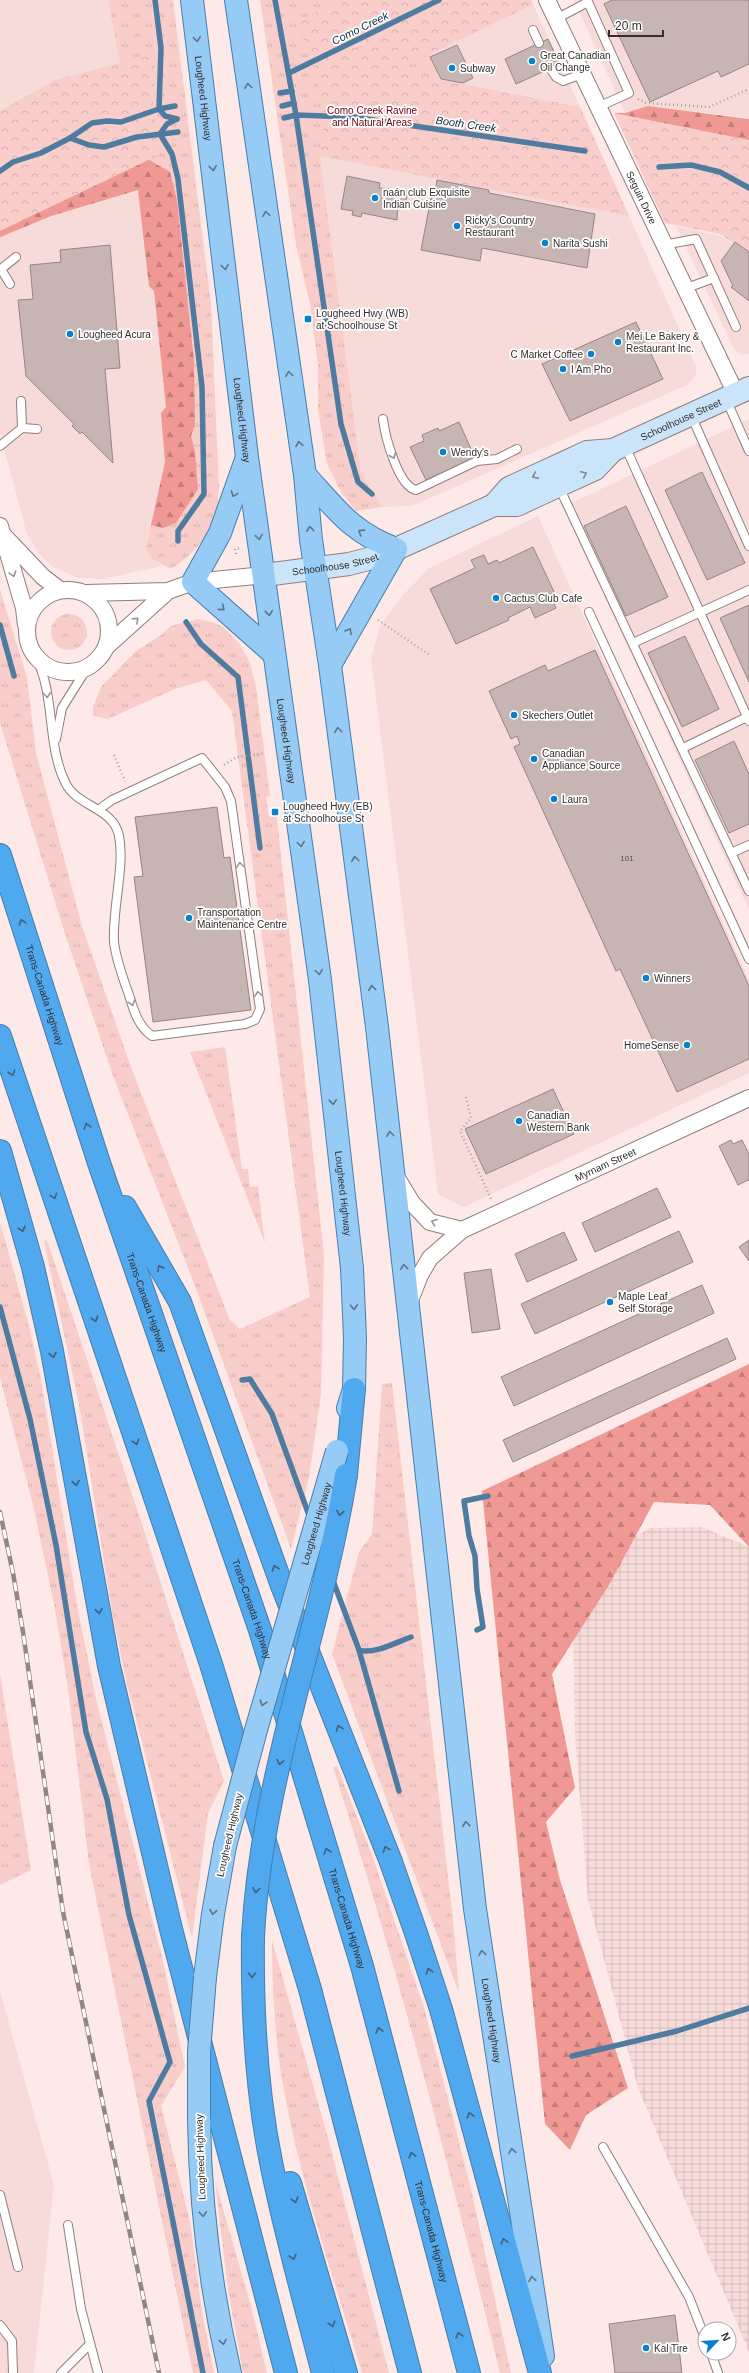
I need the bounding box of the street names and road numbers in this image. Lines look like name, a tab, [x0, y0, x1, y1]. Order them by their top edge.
street label: Lougheed Highway	[193, 55, 214, 142]
street label: Seguin Drive	[624, 169, 659, 226]
street label: Lougheed Highway	[231, 377, 253, 463]
street label: Schoolhouse Street	[639, 396, 723, 443]
street label: Schoolhouse Street	[291, 551, 380, 577]
street label: Lougheed Highway	[275, 698, 298, 784]
street label: Trans-Canada Highway	[23, 944, 66, 1047]
street label: Myrnam Street	[573, 1146, 638, 1183]
street label: Lougheed Highway	[333, 1150, 353, 1237]
street label: Trans-Canada Highway	[124, 1251, 169, 1354]
street label: Lougheed Highway	[299, 1481, 334, 1566]
street label: Trans-Canada Highway	[230, 1558, 273, 1660]
street label: Lougheed Highway	[214, 1792, 244, 1878]
street label: Trans-Canada Highway	[327, 1867, 368, 1970]
street label: Lougheed Highway	[480, 1977, 503, 2064]
street label: Lougheed Highway	[194, 2114, 207, 2200]
street label: Trans-Canada Highway	[413, 2179, 450, 2284]

